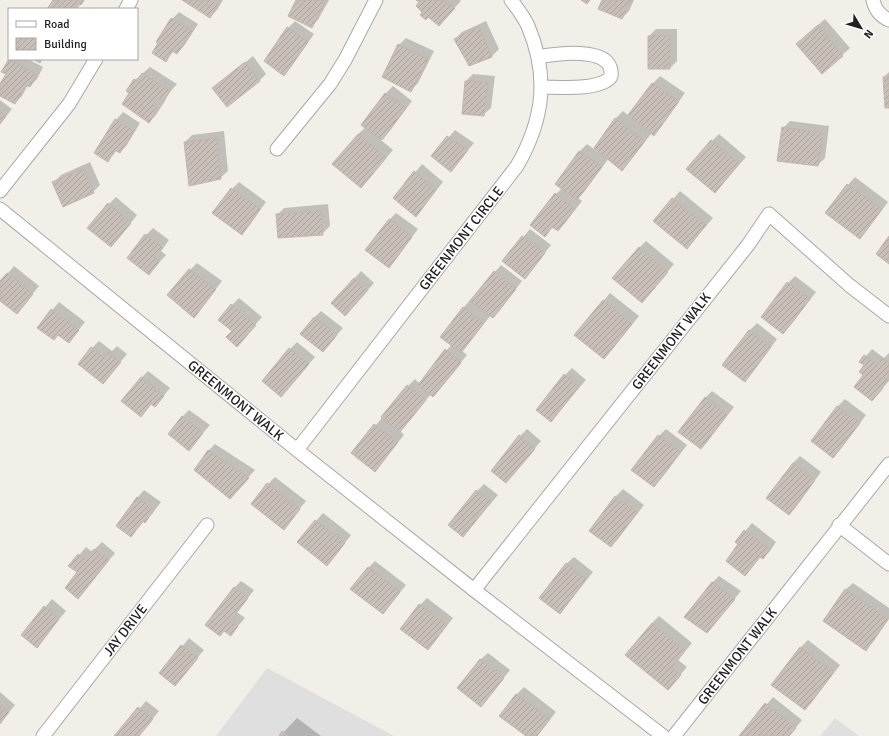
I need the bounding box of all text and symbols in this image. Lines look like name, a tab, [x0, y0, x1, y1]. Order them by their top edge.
legend	[8, 8, 138, 60]
north arrow	[841, 8, 881, 48]
text: Road	[44, 17, 70, 32]
text: N	[861, 27, 876, 41]
text: Building	[44, 37, 87, 52]
street label: GREENMONT CIRCLE	[416, 183, 507, 294]
street label: GREENMONT WALK	[628, 289, 715, 393]
street label: GREENMONT WALK	[184, 357, 288, 445]
street label: JAY DRIVE	[100, 601, 151, 660]
street label: GREENMONT WALK	[694, 604, 781, 708]

